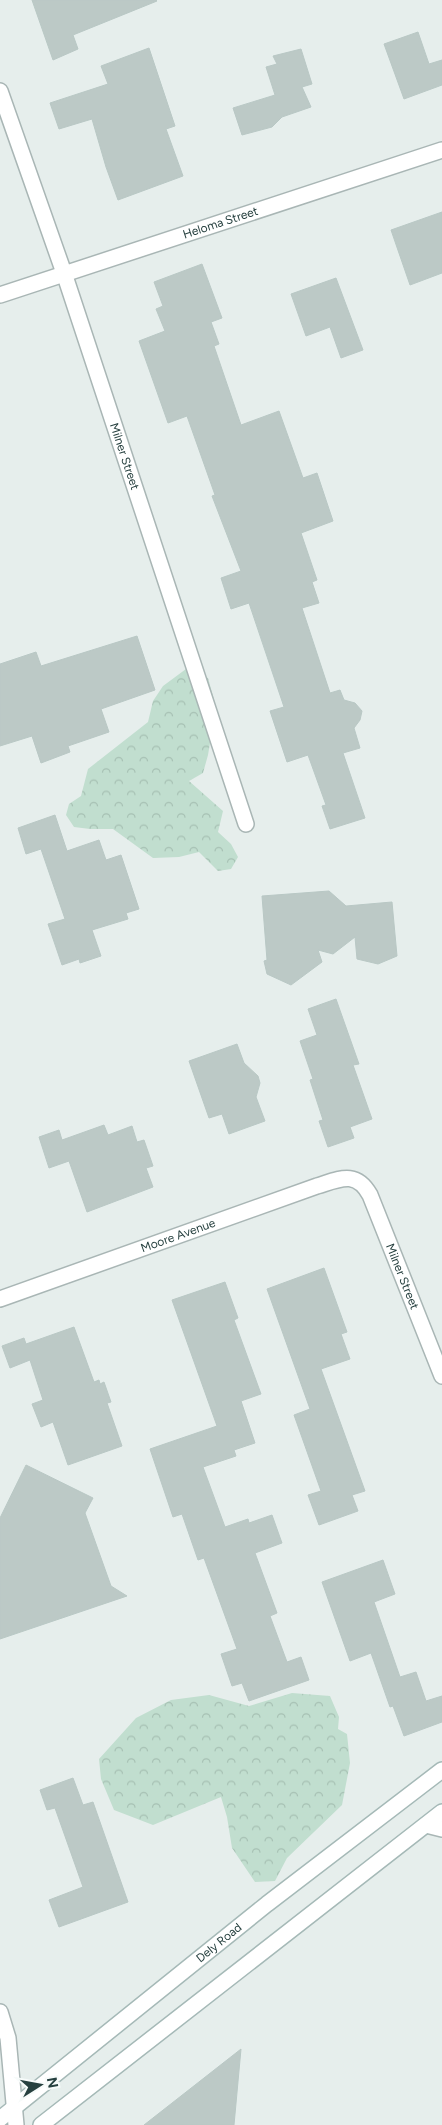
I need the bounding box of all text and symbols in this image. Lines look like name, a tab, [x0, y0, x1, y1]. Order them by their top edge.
street label: Heloma Street	[181, 204, 260, 242]
street label: Milner Street	[107, 421, 142, 492]
street label: Moore Avenue	[139, 1216, 218, 1255]
street label: Milner Street	[383, 1242, 422, 1312]
street label: Dely Road	[193, 1920, 244, 1965]
north arrow	[15, 2060, 65, 2110]
text: N	[43, 2076, 62, 2090]

